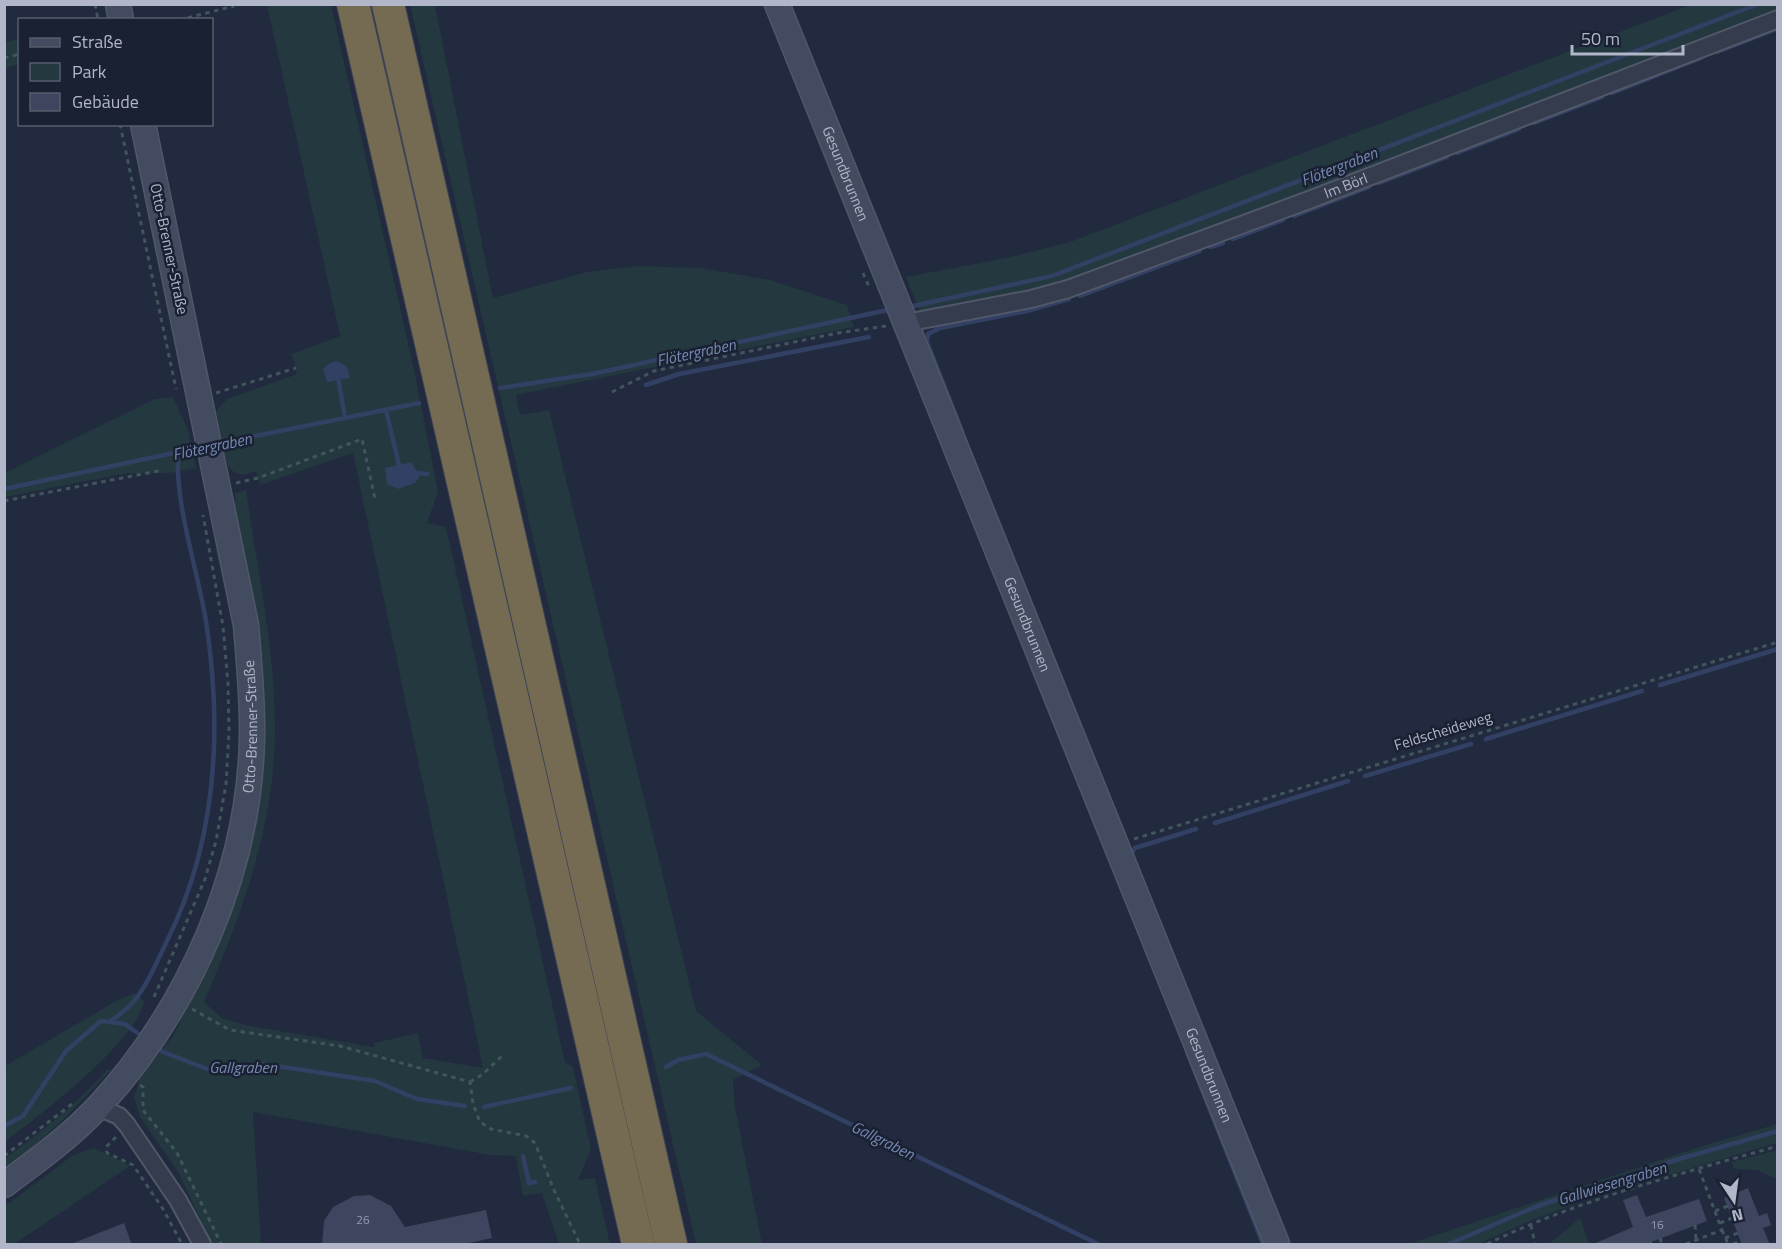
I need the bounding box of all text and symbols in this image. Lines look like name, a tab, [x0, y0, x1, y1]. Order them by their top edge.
legend	[18, 18, 213, 126]
scale bar	[1572, 18, 1683, 56]
text: 50 m	[1581, 25, 1620, 52]
text: Straße	[72, 28, 123, 55]
text: Park	[72, 58, 107, 85]
text: Gebäude	[72, 88, 139, 115]
street label: Gesundbrunnen	[816, 123, 875, 224]
water label: Flötergraben	[1297, 140, 1382, 192]
street label: Im Börl	[1320, 166, 1371, 204]
street label: Otto-Brenner-Straße	[144, 181, 195, 316]
water label: Flötergraben	[654, 332, 739, 372]
water label: Flötergraben	[170, 426, 255, 466]
street label: Gesundbrunnen	[998, 573, 1057, 675]
street label: Otto-Brenner-Straße	[236, 659, 263, 795]
street label: Feldscheideweg	[1391, 705, 1495, 756]
street label: Gesundbrunnen	[1180, 1024, 1239, 1126]
water label: Gallgraben	[209, 1055, 278, 1079]
water label: Gallgraben	[847, 1114, 920, 1166]
water label: Gallwiesengraben	[1555, 1155, 1670, 1211]
north arrow	[1704, 1171, 1764, 1231]
text: N	[1729, 1203, 1745, 1229]
house number: 26	[356, 1210, 370, 1229]
house number: 16	[1650, 1215, 1664, 1234]

